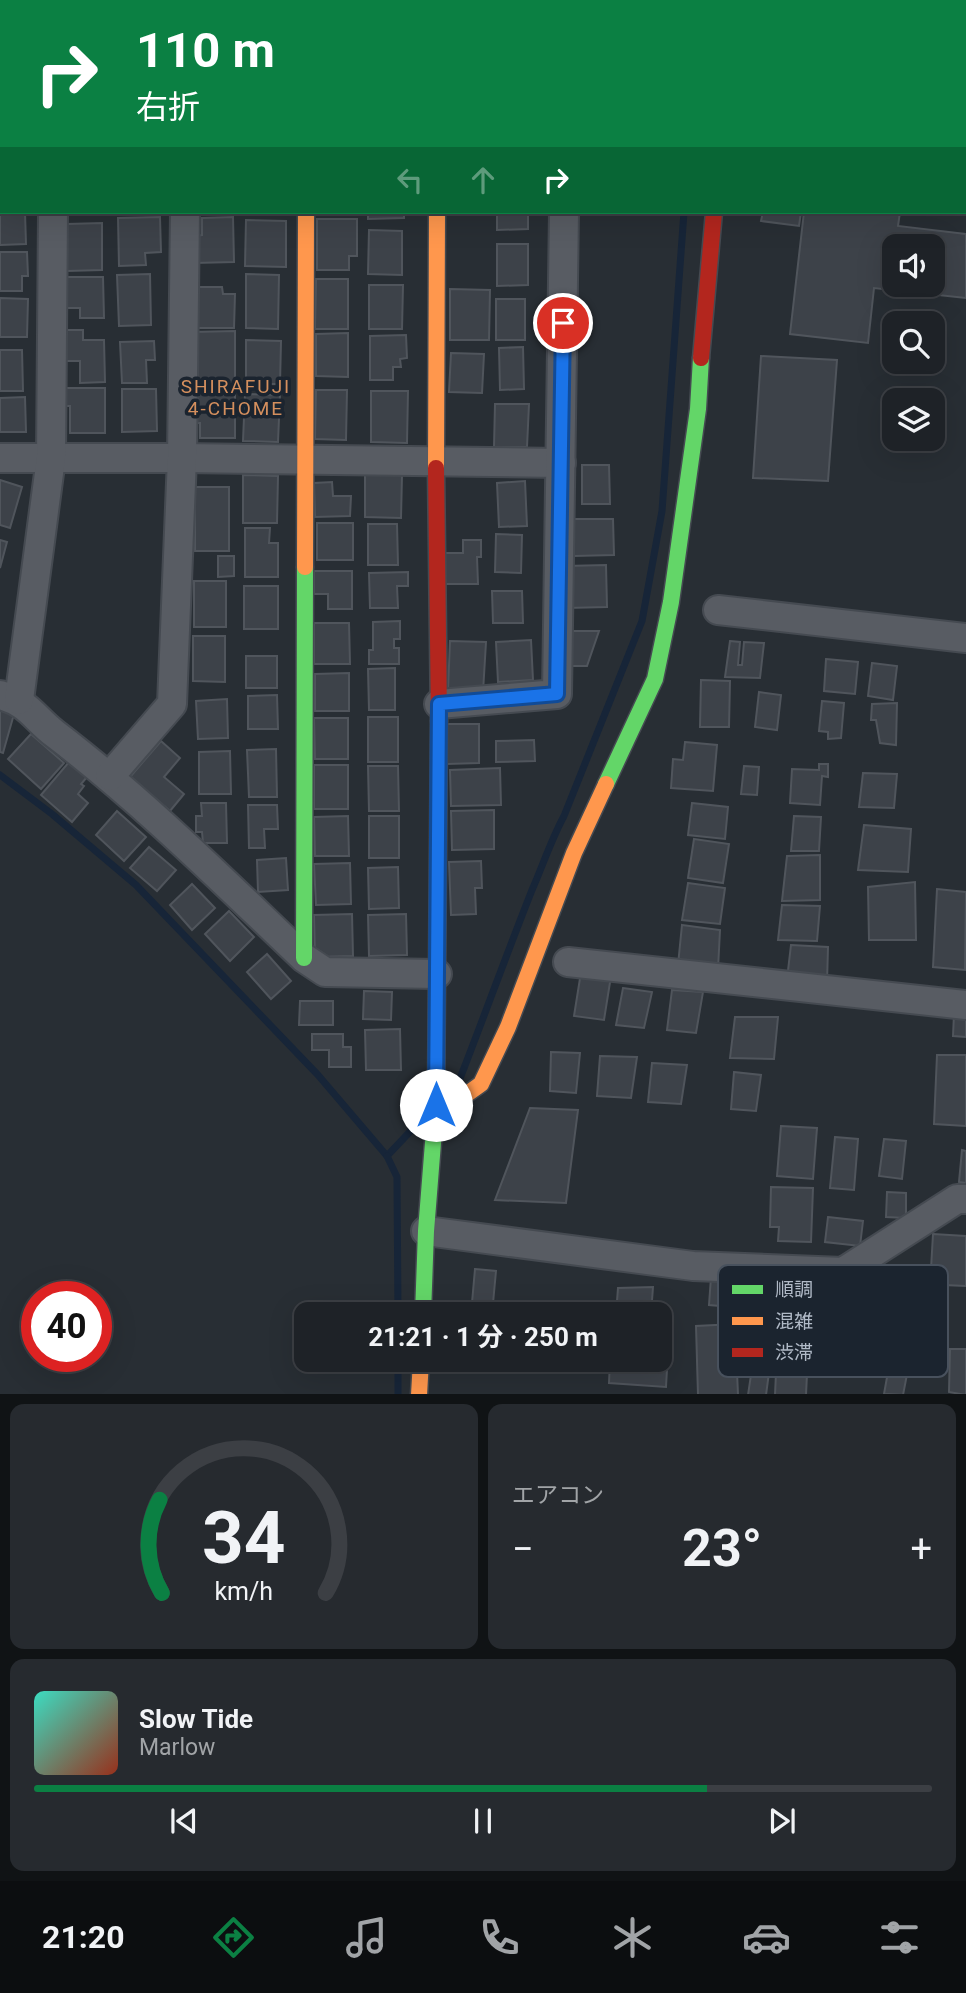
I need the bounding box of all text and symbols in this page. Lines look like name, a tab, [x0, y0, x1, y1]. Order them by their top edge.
text: 110 m	[136, 22, 275, 79]
icon: right	[21, 28, 112, 119]
text: 右折	[136, 88, 200, 126]
icon: left	[391, 161, 429, 199]
icon: ahead	[464, 161, 502, 199]
icon: right	[537, 161, 575, 199]
map controls	[882, 234, 945, 451]
button: sound	[882, 234, 945, 297]
pin	[533, 293, 593, 353]
icon: arrive	[544, 304, 582, 342]
button: search	[882, 311, 945, 374]
district label: SHIRAFUJI 4-CHOME	[181, 375, 291, 420]
button: layers	[882, 388, 945, 451]
position arrow	[399, 1068, 473, 1142]
legend	[718, 1265, 948, 1377]
text: 順調	[775, 1278, 813, 1301]
speed limit sign: 40	[21, 1281, 112, 1372]
text: 混雑	[775, 1310, 813, 1333]
text: 21:21 · 1 分 · 250 m	[368, 1322, 598, 1352]
text: 渋滞	[775, 1341, 813, 1364]
text: エアコン	[512, 1482, 604, 1509]
text: 34	[202, 1495, 286, 1581]
text: 23°	[682, 1518, 762, 1579]
text: −	[512, 1527, 534, 1571]
text: +	[910, 1527, 932, 1571]
text: km/h	[215, 1576, 273, 1605]
text: Slow Tide	[139, 1704, 253, 1734]
text: Marlow	[139, 1734, 215, 1761]
icon: previous	[165, 1802, 203, 1840]
icon: pause	[464, 1802, 502, 1840]
icon: next	[763, 1802, 801, 1840]
icon: directions	[209, 1913, 258, 1962]
icon: music	[342, 1913, 391, 1962]
icon: phone	[475, 1913, 524, 1962]
icon: climate	[608, 1913, 657, 1962]
icon: car	[742, 1913, 791, 1962]
icon: filters	[875, 1913, 924, 1962]
text: 21:20	[42, 1918, 125, 1956]

